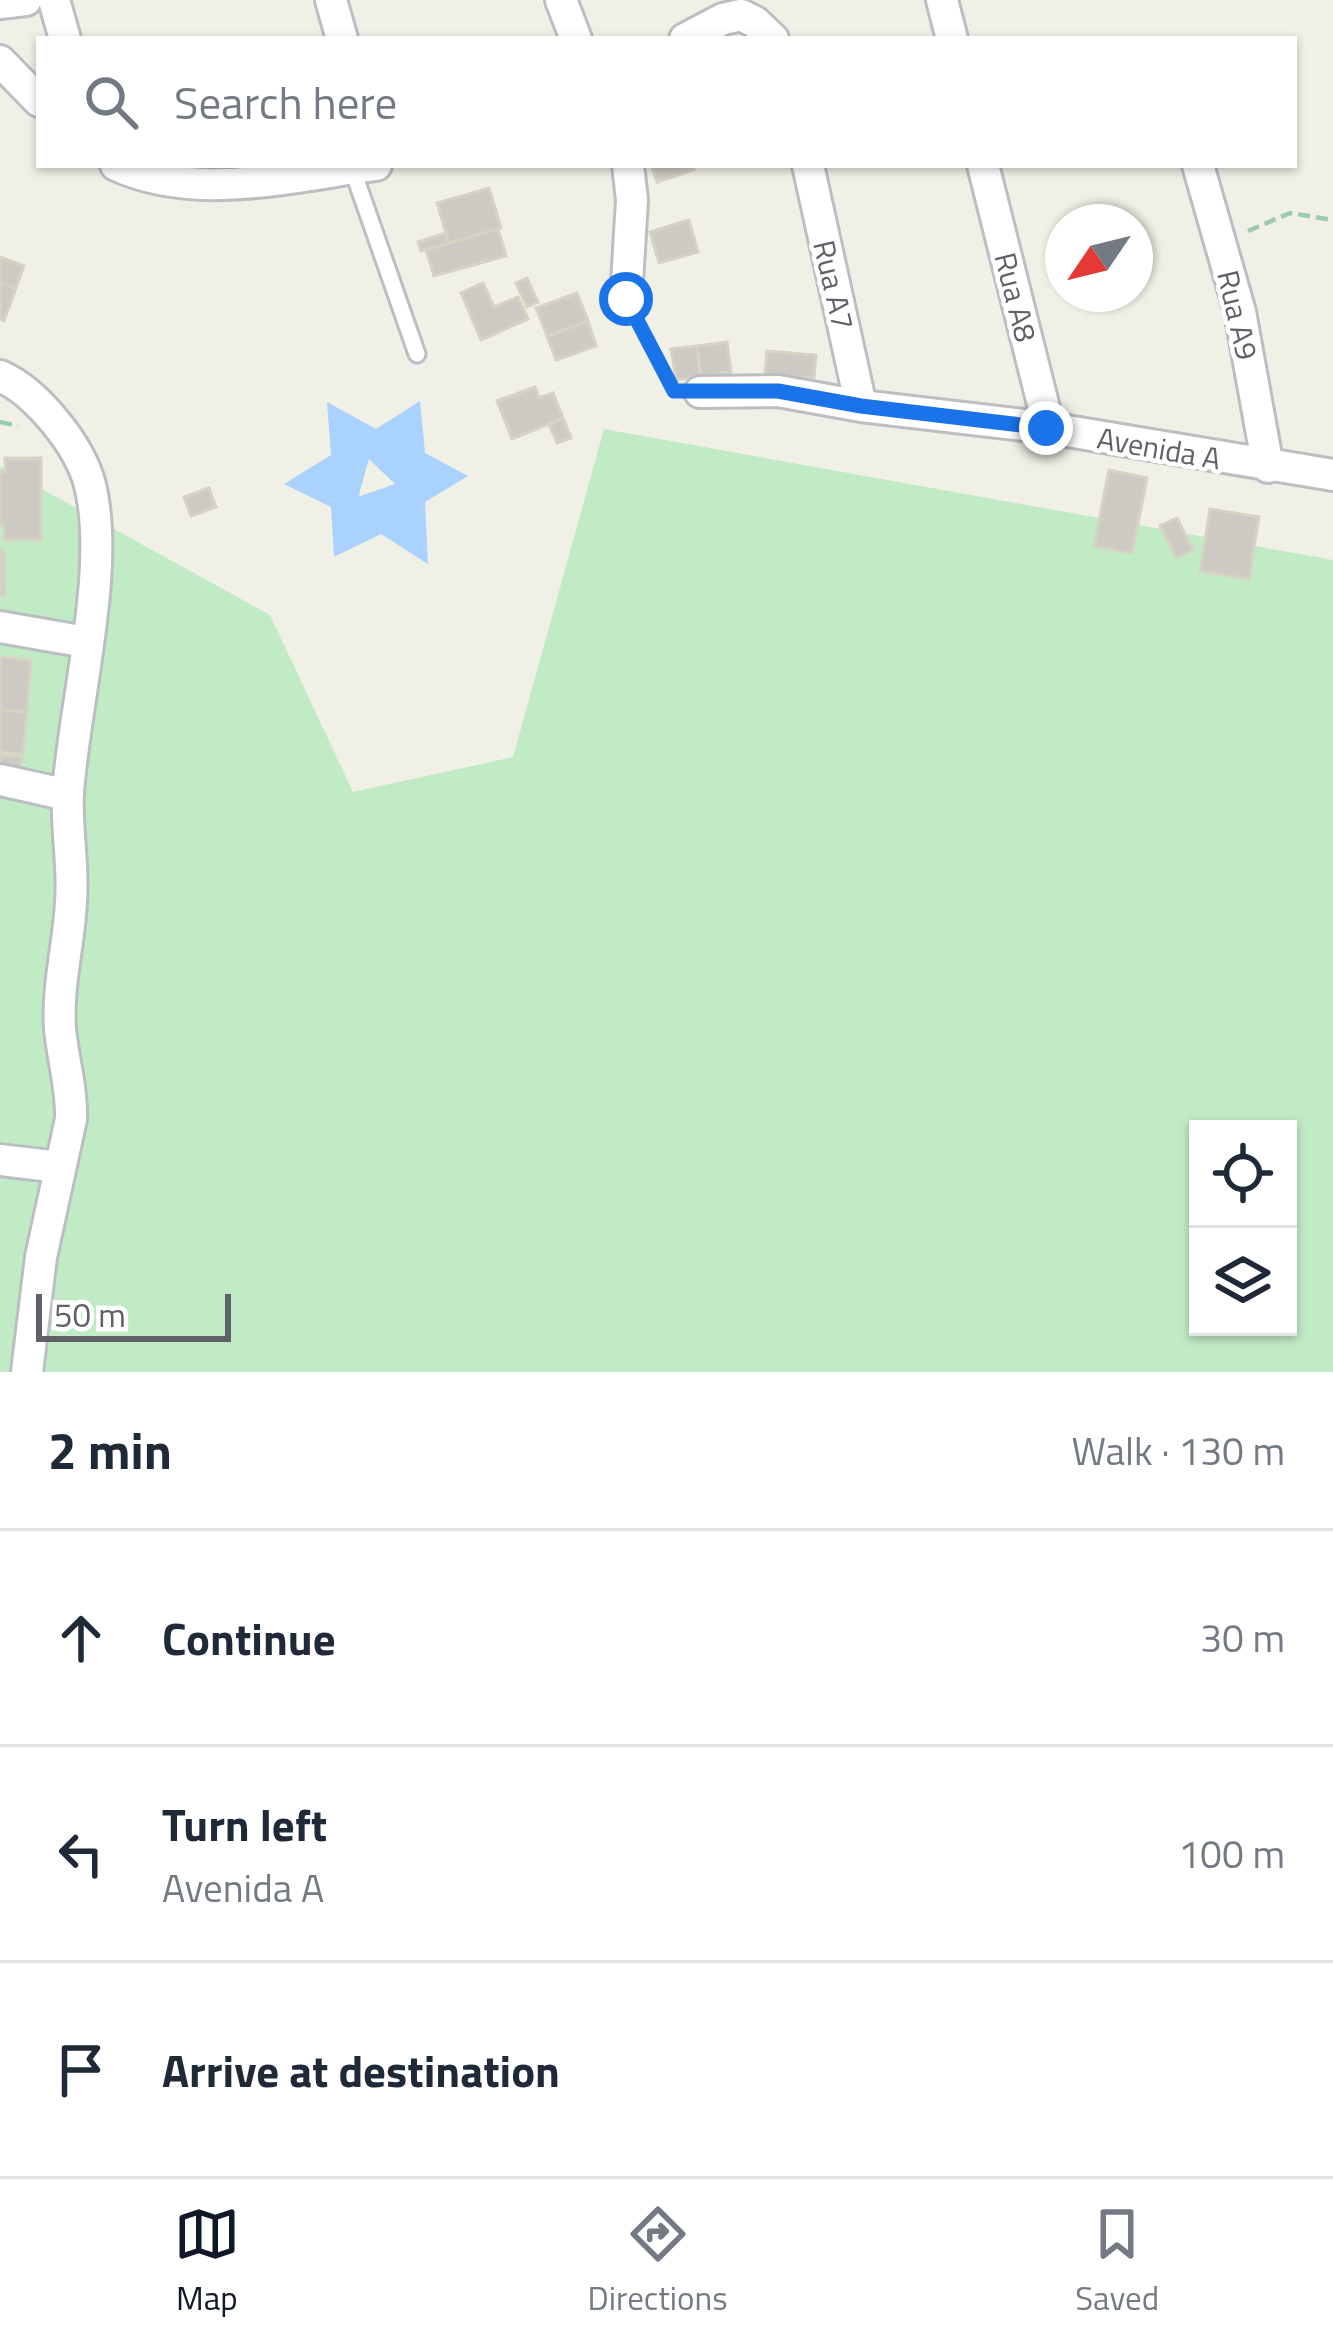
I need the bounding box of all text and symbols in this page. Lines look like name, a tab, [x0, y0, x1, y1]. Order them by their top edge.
search box	[36, 36, 1297, 168]
text: Search here	[174, 68, 397, 136]
icon: search	[78, 69, 144, 135]
north arrow	[1045, 204, 1153, 312]
street label: Rua A7	[801, 236, 867, 334]
street label: Rua A8	[983, 247, 1049, 347]
street label: Rua A9	[1205, 266, 1271, 364]
route start	[599, 272, 653, 326]
route end	[1019, 401, 1073, 455]
street label: Avenida A	[1094, 415, 1225, 481]
map controls	[1189, 1120, 1297, 1336]
button: locate	[1189, 1120, 1297, 1228]
button: layers	[1189, 1228, 1297, 1336]
scale bar	[36, 1288, 231, 1341]
text: 50 m	[54, 1290, 126, 1340]
text: 2 min	[48, 1411, 172, 1489]
text: Walk · 130 m	[1071, 1421, 1285, 1480]
text: Continue	[162, 1604, 336, 1672]
icon: ahead	[48, 1605, 114, 1671]
text: 30 m	[1200, 1608, 1285, 1667]
text: Turn left	[162, 1790, 327, 1858]
icon: left	[48, 1821, 114, 1887]
text: 100 m	[1178, 1824, 1285, 1883]
text: Avenida A	[162, 1858, 324, 1917]
text: Arrive at destination	[162, 2036, 560, 2104]
icon: arrive	[48, 2037, 114, 2103]
tab: Map	[174, 2201, 240, 2323]
tab: Directions	[588, 2201, 727, 2323]
tab: Saved	[1075, 2201, 1159, 2323]

